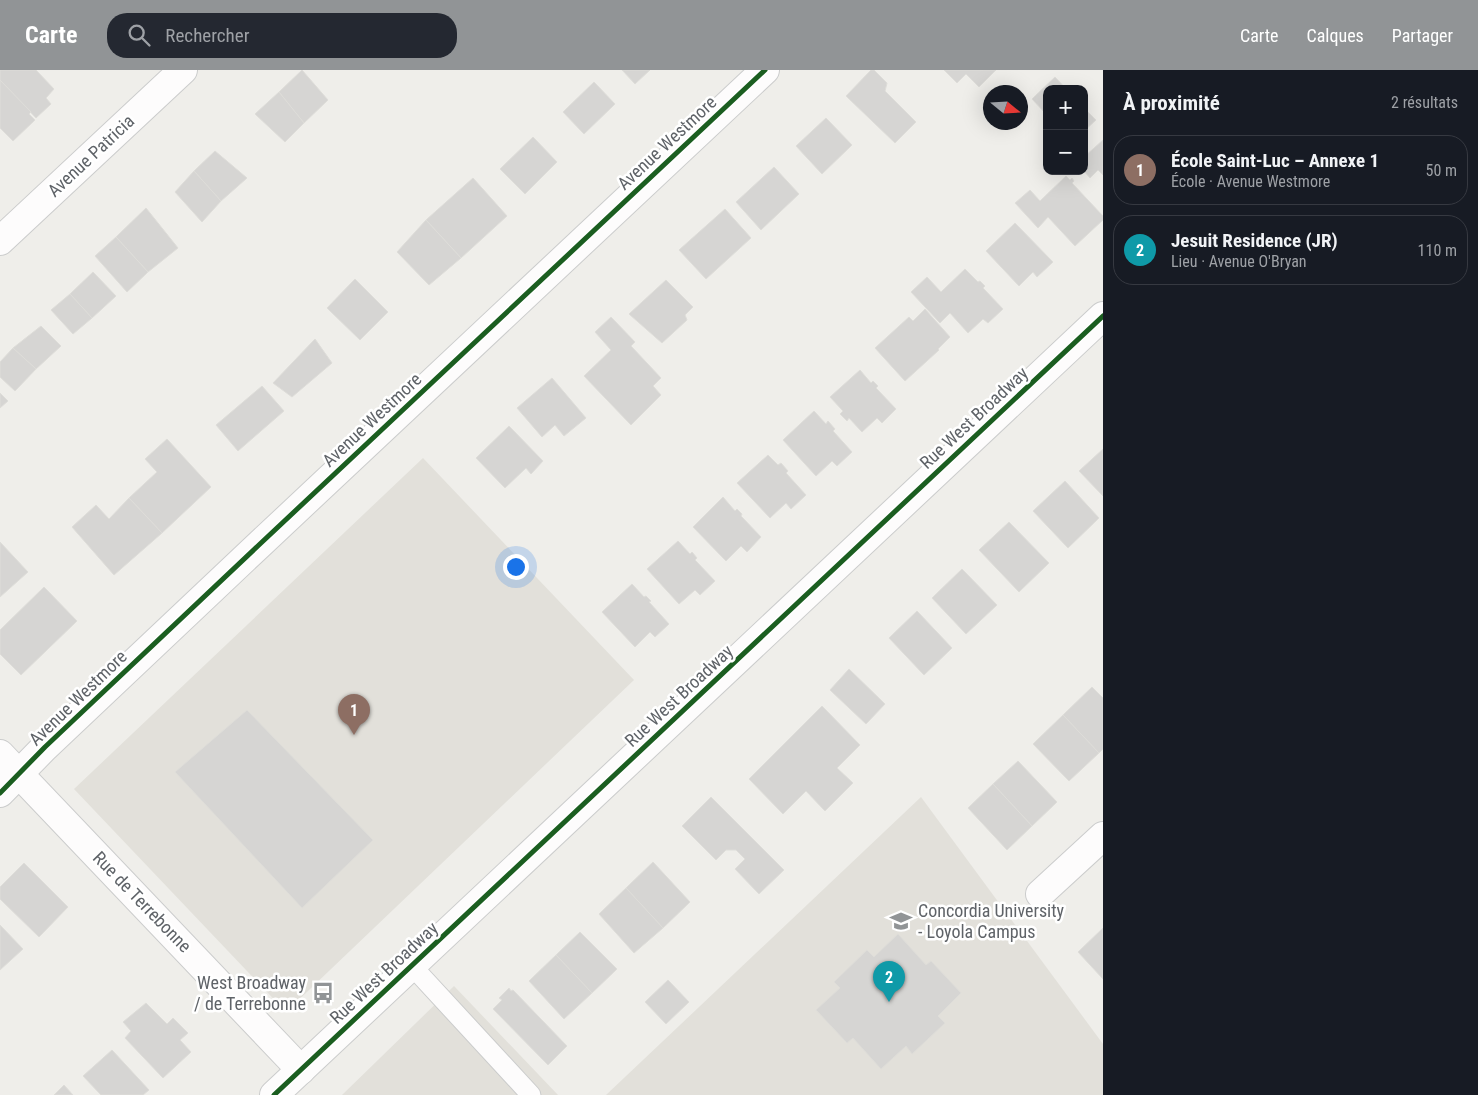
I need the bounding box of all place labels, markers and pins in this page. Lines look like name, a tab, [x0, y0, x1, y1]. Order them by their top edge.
pin: 1	[338, 694, 370, 735]
place label: Concordia University - Loyola Campus	[918, 900, 1065, 942]
school or university icon: Concordia University - Loyola Campus	[888, 908, 914, 934]
pin: 2	[873, 961, 905, 1002]
place label: West Broadway / de Terrebonne	[194, 972, 306, 1014]
bus stop icon: West Broadway / de Terrebonne	[310, 980, 336, 1006]

